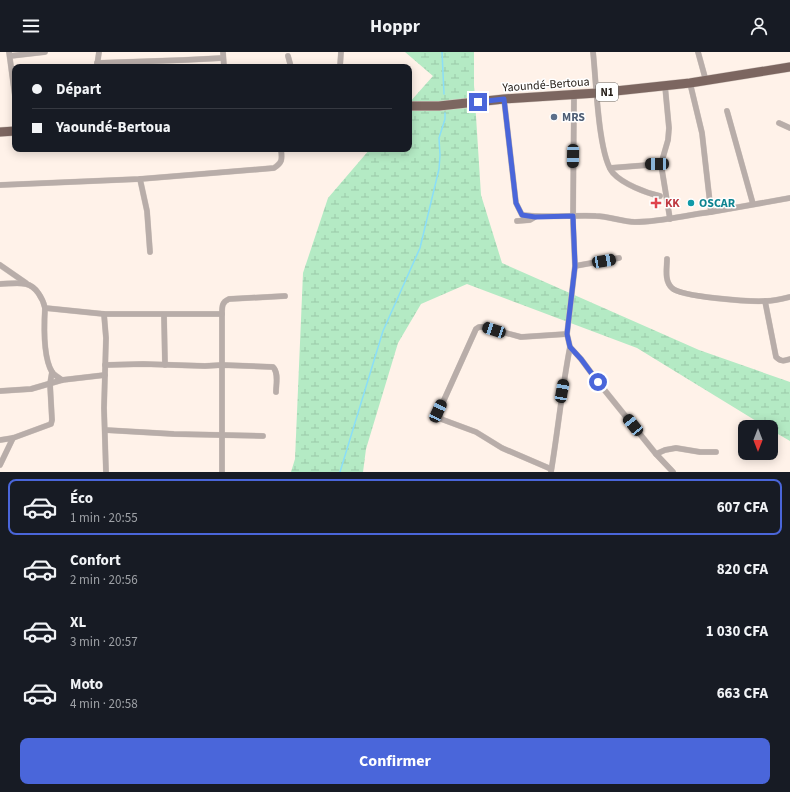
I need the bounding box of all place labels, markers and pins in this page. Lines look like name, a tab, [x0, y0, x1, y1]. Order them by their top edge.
place label: MRS	[562, 109, 585, 126]
marker: MRS	[549, 112, 559, 122]
place label: KK	[665, 195, 680, 212]
place label: OSCAR	[699, 195, 736, 212]
marker: KK	[650, 197, 662, 209]
marker: OSCAR	[686, 198, 696, 208]

